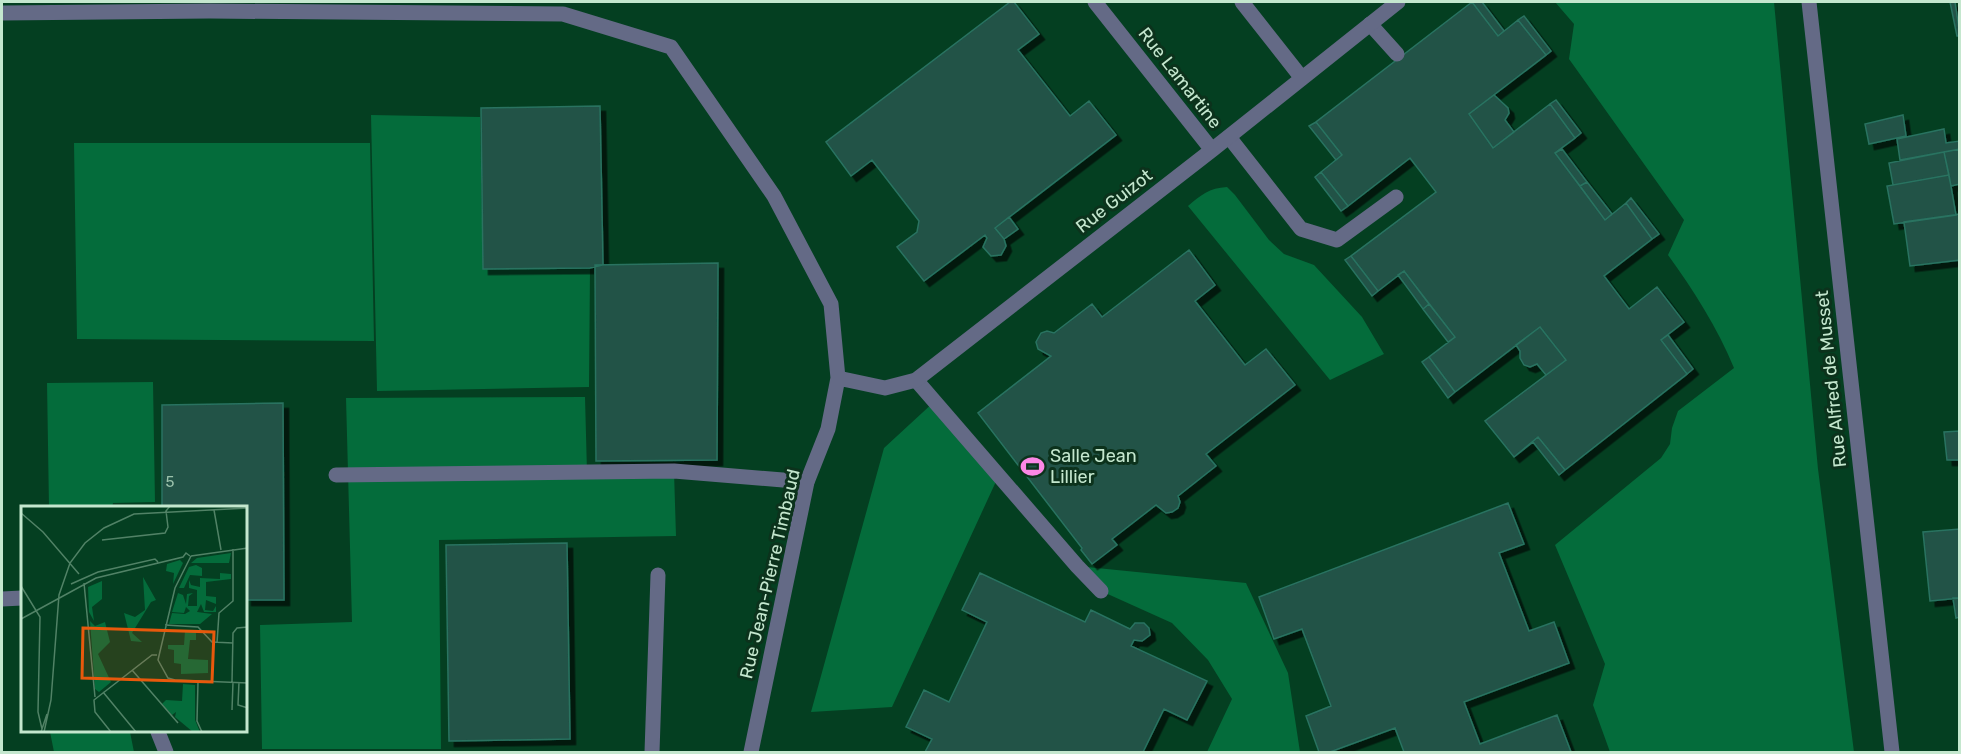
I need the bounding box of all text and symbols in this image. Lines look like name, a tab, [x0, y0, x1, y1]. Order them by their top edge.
street label: Rue Lamartine	[1134, 23, 1226, 133]
street label: Rue Guizot	[1071, 164, 1157, 238]
street label: Rue Alfred de Musset	[1811, 290, 1851, 468]
place label: Salle Jean Lillier	[1050, 445, 1137, 488]
sports icon: Salle Jean Lillier	[1019, 453, 1045, 479]
street label: Rue Jean-Pierre Timbaud	[735, 467, 805, 681]
house number: 5	[166, 473, 175, 491]
inset map	[21, 506, 248, 733]

